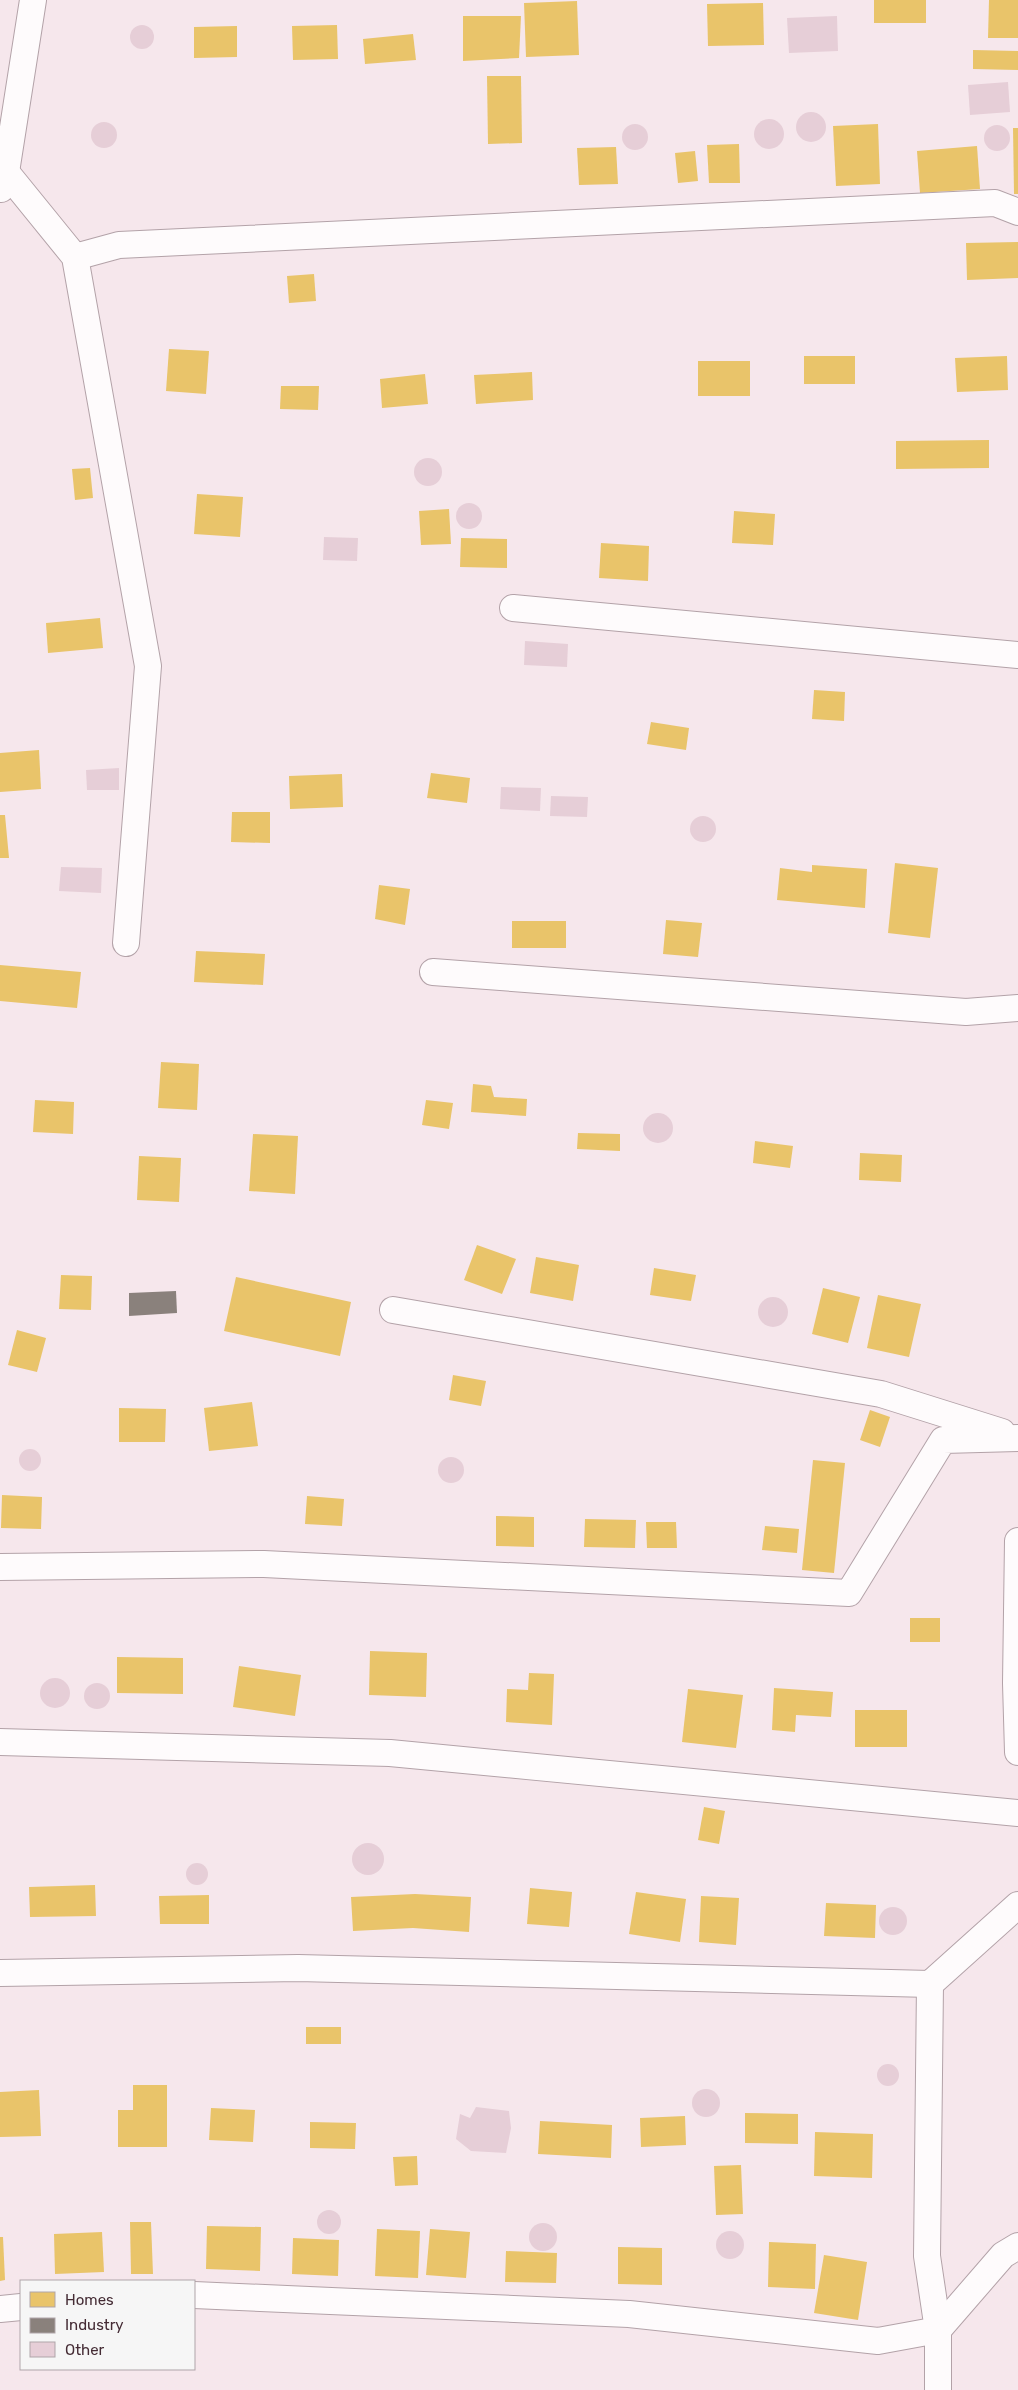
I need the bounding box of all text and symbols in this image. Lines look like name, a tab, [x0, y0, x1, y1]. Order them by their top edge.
legend	[20, 2280, 195, 2370]
text: Homes	[65, 2291, 114, 2309]
text: Industry	[65, 2316, 124, 2334]
text: Other	[65, 2341, 105, 2359]

